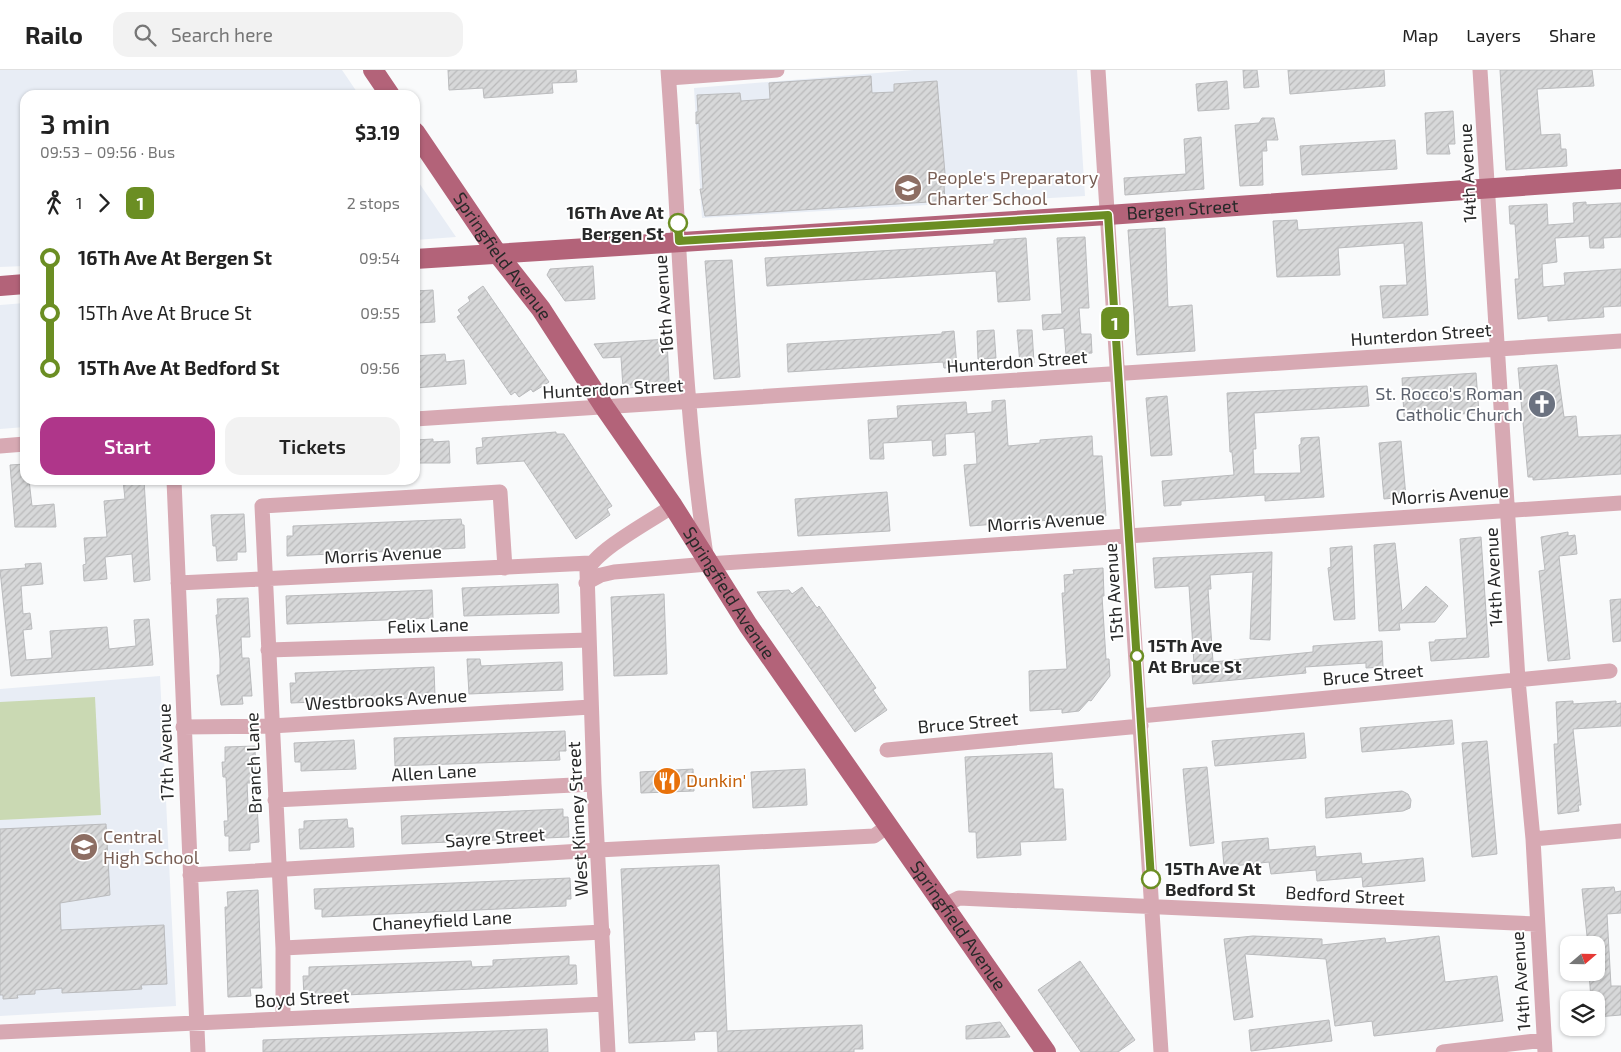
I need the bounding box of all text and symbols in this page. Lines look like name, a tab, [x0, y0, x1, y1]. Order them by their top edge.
search box	[113, 12, 463, 57]
text: Railo	[25, 20, 83, 49]
icon: search	[131, 21, 159, 49]
text: Search here	[171, 23, 273, 46]
text: Map	[1402, 24, 1438, 46]
text: Layers	[1466, 24, 1521, 46]
text: Share	[1549, 24, 1596, 46]
text: 3 min	[40, 106, 110, 140]
text: $3.19	[355, 121, 400, 144]
street label: 14th Avenue	[1453, 123, 1481, 223]
text: 09:53 – 09:56 · Bus	[40, 142, 175, 161]
place label: People's Preparatory Charter School	[927, 166, 1099, 209]
school or university icon: People's Preparatory Charter School	[893, 173, 923, 203]
street label: Springfield Avenue	[449, 188, 557, 324]
icon: walk	[40, 189, 68, 217]
icon: forward	[90, 189, 118, 217]
text: 1	[136, 192, 144, 214]
text: 1	[76, 193, 82, 212]
text: 2 stops	[347, 193, 400, 212]
street label: Bergen Street	[1126, 194, 1239, 224]
place label: 16Th Ave At Bergen St	[567, 201, 665, 244]
marker: 16Th Ave At Bergen St	[668, 213, 688, 233]
text: 16Th Ave At Bergen St	[78, 246, 272, 269]
text: 09:54	[359, 248, 400, 267]
street label: 16th Avenue	[649, 254, 677, 354]
text: 15Th Ave At Bruce St	[78, 301, 252, 324]
text: 09:55	[360, 303, 400, 322]
line badge: 1	[1099, 307, 1131, 339]
text: 1	[1111, 312, 1119, 334]
street label: Hunterdon Street	[1350, 318, 1492, 350]
street label: Hunterdon Street	[946, 345, 1088, 377]
text: 15Th Ave At Bedford St	[78, 356, 280, 379]
text: 09:56	[360, 358, 400, 377]
street label: Hunterdon Street	[542, 373, 684, 403]
place label: St. Rocco's Roman Catholic Church	[1375, 382, 1523, 425]
church icon: St. Rocco's Roman Catholic Church	[1527, 389, 1557, 419]
button: Start	[40, 417, 215, 475]
button: Tickets	[225, 417, 400, 475]
street label: Morris Avenue	[1390, 479, 1510, 509]
street label: Morris Avenue	[986, 506, 1106, 536]
street label: Springfield Avenue	[679, 522, 780, 663]
street label: 14th Avenue	[1479, 527, 1507, 627]
street label: Morris Avenue	[323, 540, 442, 568]
street label: 15th Avenue	[1099, 542, 1127, 642]
street label: Felix Lane	[387, 613, 469, 637]
place label: 15Th Ave At Bruce St	[1148, 634, 1242, 677]
marker: 15Th Ave At Bruce St	[1130, 649, 1144, 663]
street label: Bruce Street	[1322, 659, 1424, 689]
street label: Westbrooks Avenue	[304, 684, 468, 714]
street label: 17th Avenue	[152, 703, 178, 801]
street label: Bruce Street	[917, 707, 1019, 737]
street label: Branch Lane	[240, 712, 266, 814]
street label: West Kinney Street	[562, 741, 592, 897]
street label: Allen Lane	[391, 759, 477, 785]
restaurant icon: Dunkin'	[652, 766, 682, 796]
place label: Dunkin'	[686, 769, 746, 791]
street label: Sayre Street	[444, 823, 546, 851]
place label: Central High School	[103, 825, 200, 868]
school or university icon: Central High School	[69, 832, 99, 862]
street label: Springfield Avenue	[906, 856, 1012, 994]
place label: 15Th Ave At Bedford St	[1165, 857, 1262, 900]
marker: 15Th Ave At Bedford St	[1141, 869, 1161, 889]
street label: Bedford Street	[1285, 881, 1405, 909]
street label: Chaneyfield Lane	[372, 905, 512, 935]
street label: 14th Avenue	[1506, 931, 1534, 1031]
north arrow	[1560, 936, 1605, 981]
map controls	[1560, 936, 1605, 1036]
street label: Boyd Street	[254, 985, 350, 1011]
button: layers	[1560, 991, 1605, 1036]

